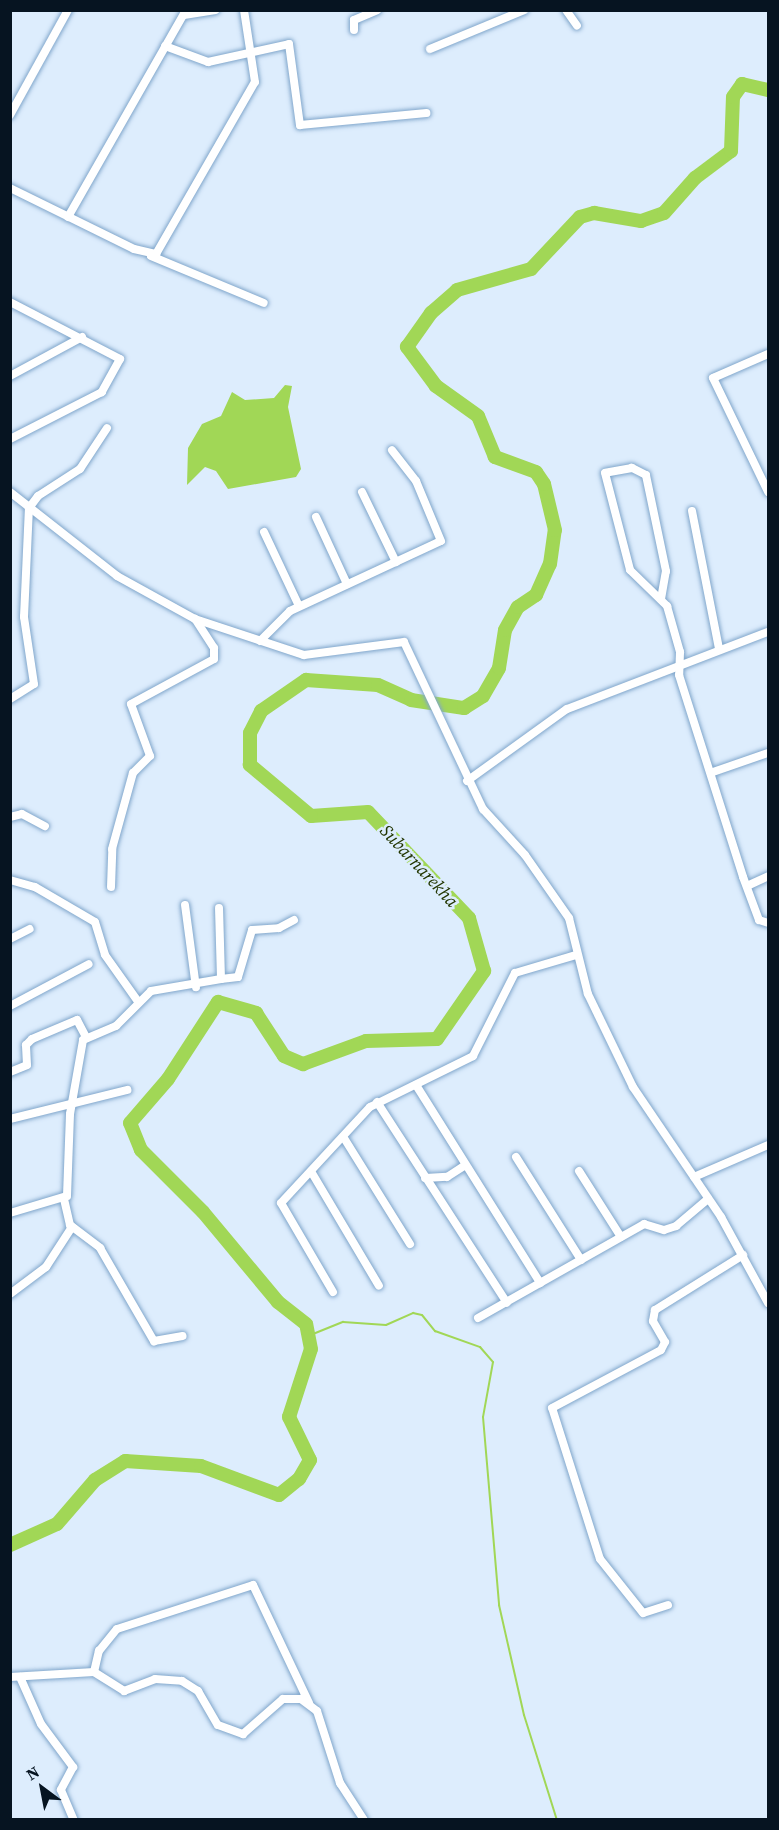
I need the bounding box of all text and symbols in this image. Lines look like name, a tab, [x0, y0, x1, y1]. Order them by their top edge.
water label: Subarnarekha	[375, 820, 463, 912]
north arrow	[12, 1758, 72, 1818]
text: N	[22, 1760, 43, 1785]

